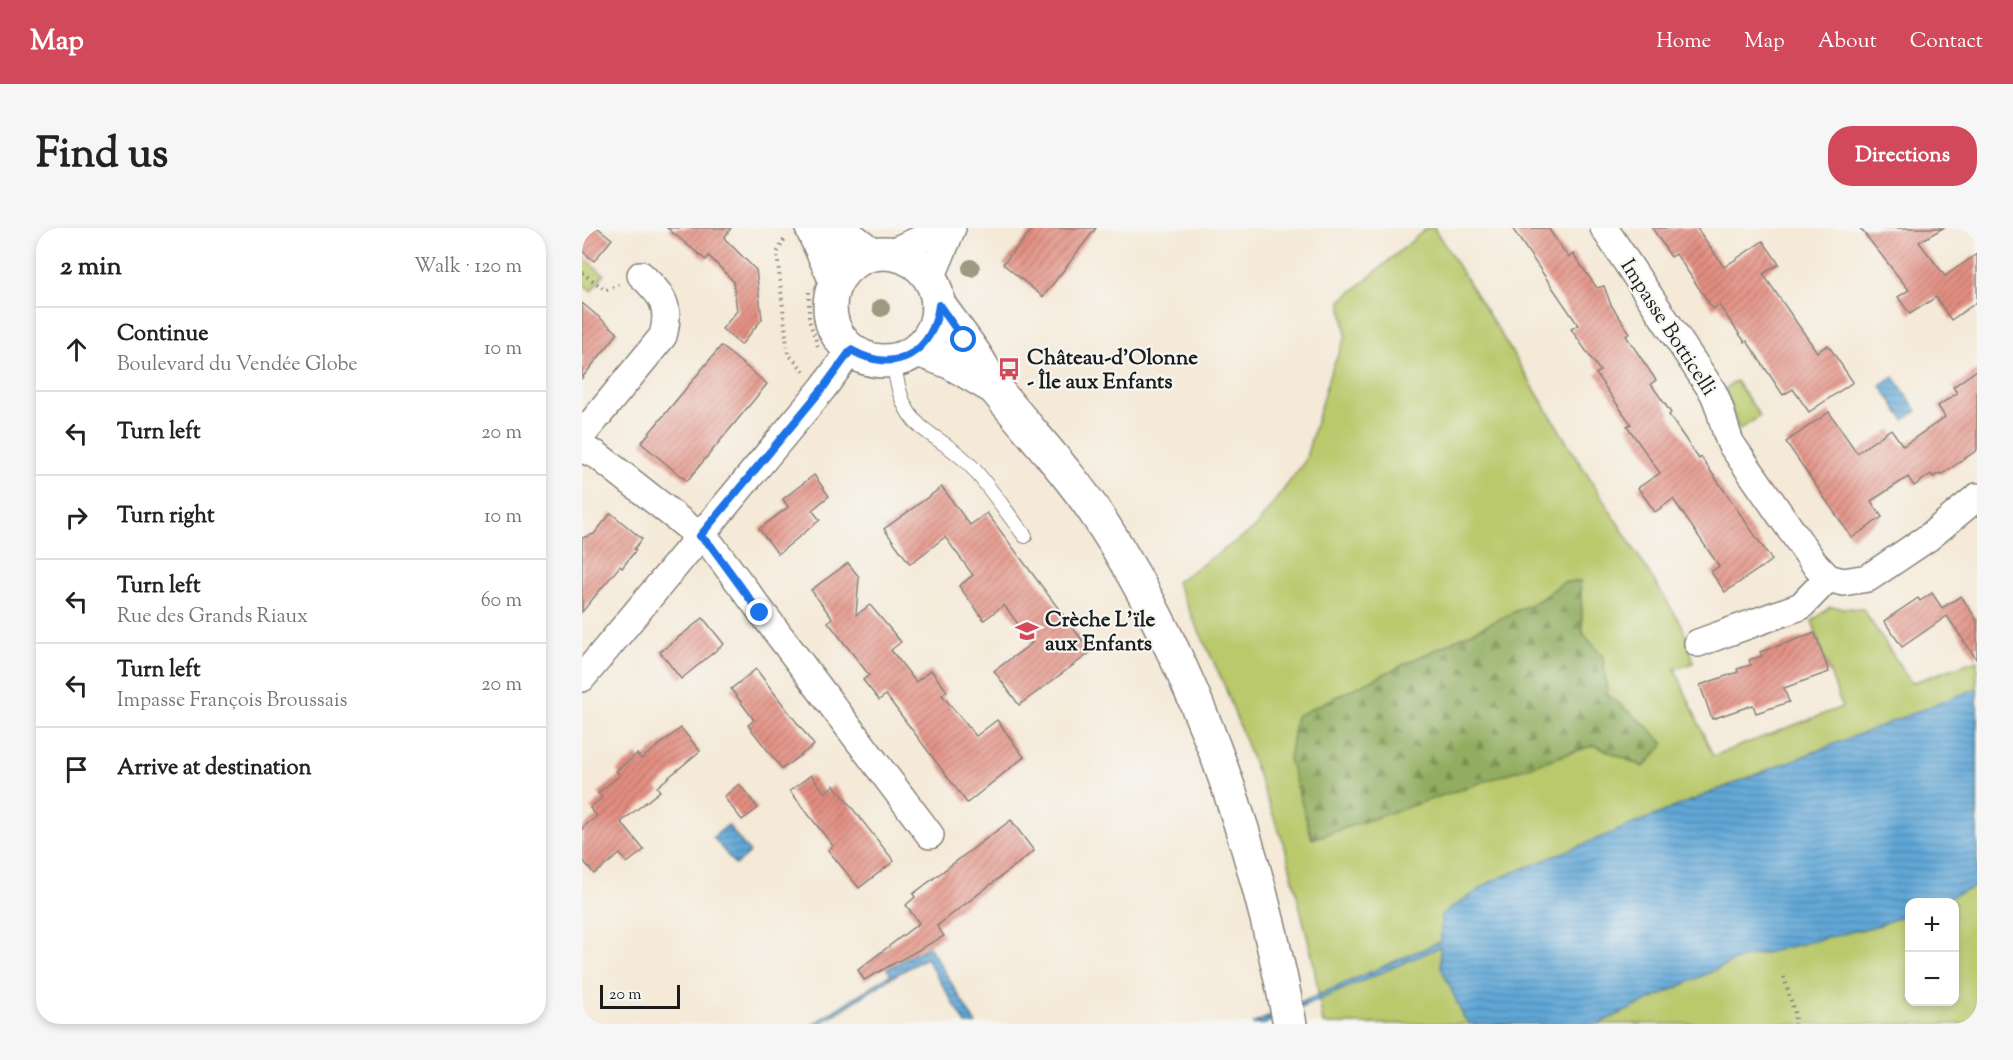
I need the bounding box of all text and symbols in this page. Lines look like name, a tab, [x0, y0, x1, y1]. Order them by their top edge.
text: Map	[30, 22, 84, 62]
text: Home	[1656, 27, 1711, 57]
text: Map	[1744, 27, 1785, 57]
text: About	[1818, 27, 1877, 57]
text: Contact	[1910, 27, 1983, 57]
text: Find us	[36, 126, 168, 186]
button: Directions	[1828, 126, 1977, 186]
text: 2 min	[60, 249, 122, 286]
text: Walk · 120 m	[414, 253, 522, 282]
street label: Impasse Botticelli	[1612, 254, 1723, 402]
text: Continue	[117, 319, 208, 351]
route start	[950, 326, 976, 352]
icon: ahead	[60, 333, 93, 366]
text: 10 m	[484, 335, 522, 364]
place label: Château-d'Olonne - Île aux Enfants	[1027, 344, 1198, 398]
text: Boulevard du Vendée Globe	[117, 351, 358, 380]
bus stop icon: Château-d'Olonne - Île aux Enfants	[996, 356, 1022, 382]
icon: left	[60, 417, 93, 450]
text: Turn left	[117, 417, 200, 449]
text: 20 m	[481, 419, 522, 448]
icon: right	[60, 501, 93, 534]
text: Turn right	[117, 501, 214, 533]
text: 10 m	[484, 503, 522, 532]
text: Turn left	[117, 571, 200, 603]
icon: left	[60, 585, 93, 618]
text: 60 m	[481, 587, 522, 616]
route end	[746, 599, 772, 625]
text: Rue des Grands Riaux	[117, 603, 308, 632]
place label: Crèche L'ïle aux Enfants	[1045, 606, 1156, 660]
school or university icon: Crèche L'ïle aux Enfants	[1014, 618, 1040, 644]
text: Turn left	[117, 655, 200, 687]
icon: left	[60, 669, 93, 702]
text: 20 m	[481, 671, 522, 700]
text: Impasse François Broussais	[117, 687, 347, 716]
icon: arrive	[60, 753, 93, 786]
text: Arrive at destination	[117, 753, 312, 785]
map controls	[1905, 898, 1959, 1006]
button: +	[1905, 898, 1959, 952]
button: −	[1905, 952, 1959, 1006]
scale bar	[600, 982, 680, 1010]
text: 20 m	[609, 984, 642, 1007]

